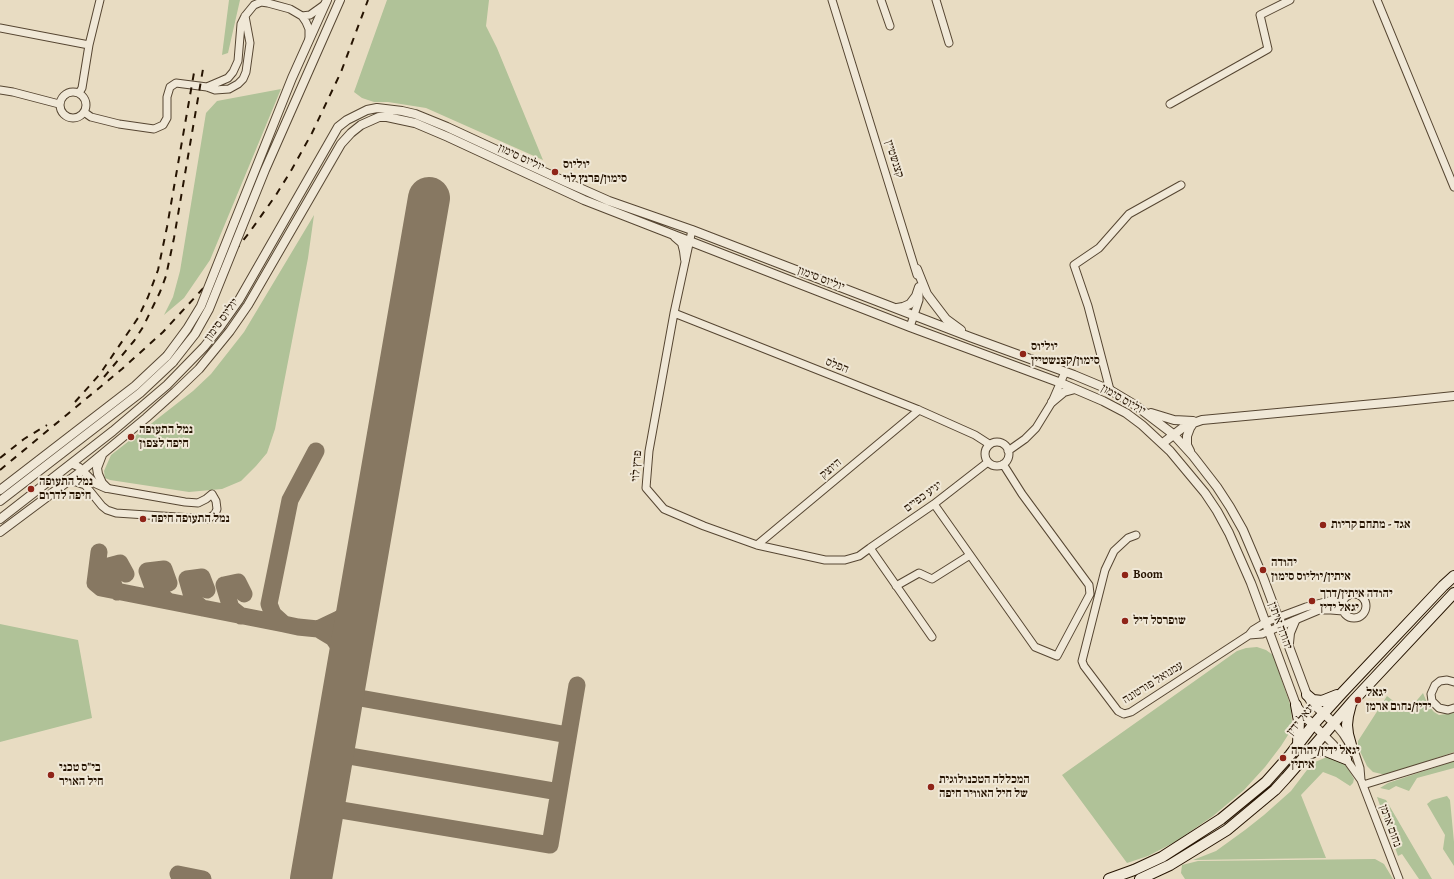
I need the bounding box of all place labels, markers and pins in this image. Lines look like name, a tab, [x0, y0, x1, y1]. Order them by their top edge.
place label: יוליוס סימון/פרנץ לוי	[563, 158, 627, 186]
marker: יוליוס סימון/פרנץ לוי	[550, 167, 560, 177]
place label: יוליוס סימון/קצנשטיין	[1031, 340, 1100, 368]
marker: יוליוס סימון/קצנשטיין	[1018, 349, 1028, 359]
place label: נמל התעופה חיפה לצפון	[139, 423, 193, 451]
marker: נמל התעופה חיפה לצפון	[126, 432, 136, 442]
place label: נמל התעופה חיפה לדרום	[39, 475, 93, 503]
marker: נמל התעופה חיפה לדרום	[26, 484, 36, 494]
place label: נמל התעופה חיפה	[151, 512, 230, 526]
marker: נמל התעופה חיפה	[138, 514, 148, 524]
place label: אגד - מתחם קריות	[1331, 518, 1411, 532]
marker: אגד - מתחם קריות	[1318, 520, 1328, 530]
place label: יהודה איתין/יוליוס סימון	[1271, 556, 1351, 584]
marker: יהודה איתין/יוליוס סימון	[1258, 565, 1268, 575]
place label: Boom	[1133, 568, 1163, 582]
marker: Boom	[1120, 570, 1130, 580]
place label: יהודה איתין/דרך יגאל ידין	[1320, 587, 1393, 615]
marker: יהודה איתין/דרך יגאל ידין	[1307, 596, 1317, 606]
place label: שופרסל דיל	[1133, 614, 1186, 628]
marker: שופרסל דיל	[1120, 616, 1130, 626]
place label: יגאל ידין/נחום ארמן	[1366, 686, 1432, 714]
marker: יגאל ידין/נחום ארמן	[1353, 695, 1363, 705]
place label: יגאל ידין/יהודה איתין	[1291, 744, 1360, 772]
marker: יגאל ידין/יהודה איתין	[1278, 753, 1288, 763]
place label: בי"ס טכני חיל האויר	[59, 761, 103, 789]
marker: בי"ס טכני חיל האויר	[46, 770, 56, 780]
place label: המכללה הטכנולוגית של חיל האוויר חיפה	[939, 773, 1030, 801]
marker: המכללה הטכנולוגית של חיל האוויר חיפה	[926, 782, 936, 792]

